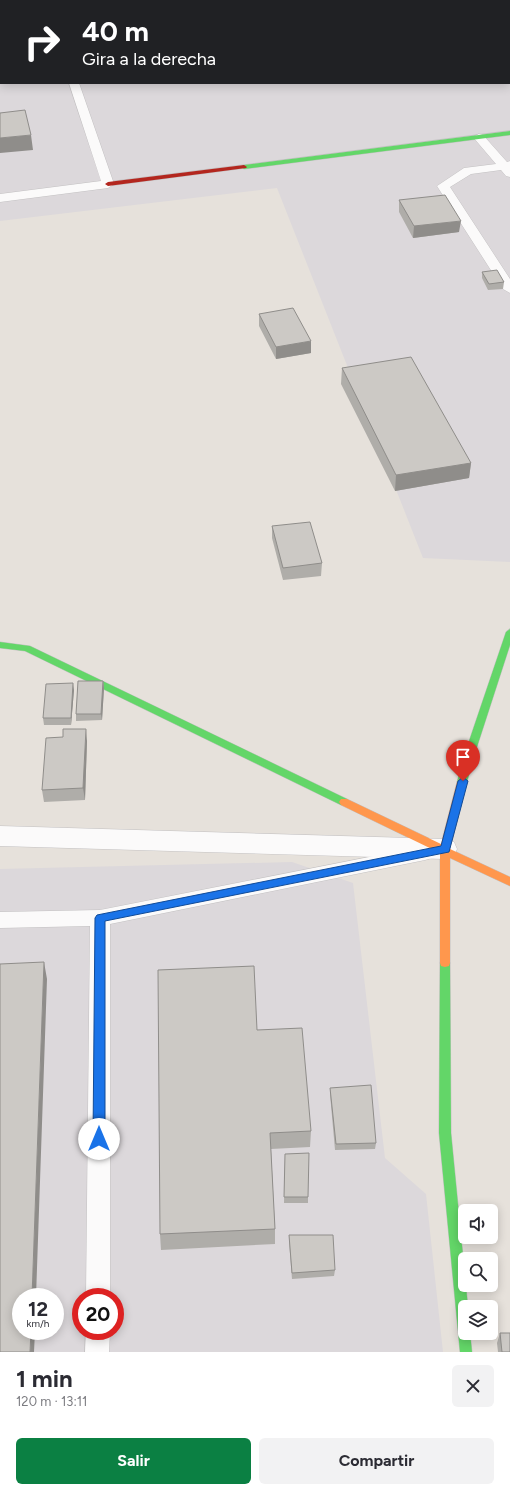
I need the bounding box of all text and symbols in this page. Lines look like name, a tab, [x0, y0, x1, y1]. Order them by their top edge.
text: 40 m	[82, 14, 149, 48]
icon: right	[16, 16, 68, 68]
text: Gira a la derecha	[82, 48, 216, 70]
pin	[446, 740, 480, 781]
icon: arrive	[452, 746, 474, 768]
position arrow	[78, 1118, 120, 1160]
map controls	[458, 1204, 498, 1340]
button: sound	[458, 1204, 498, 1244]
button: search	[458, 1252, 498, 1292]
speed limit sign: 20	[72, 1288, 124, 1340]
text: 12	[28, 1297, 48, 1321]
button: layers	[458, 1300, 498, 1340]
text: km/h	[27, 1317, 49, 1330]
text: 1 min	[16, 1364, 73, 1393]
button: close	[452, 1365, 494, 1407]
text: 120 m · 13:11	[16, 1394, 87, 1409]
button: Salir	[16, 1438, 251, 1484]
button: Compartir	[259, 1438, 494, 1484]

